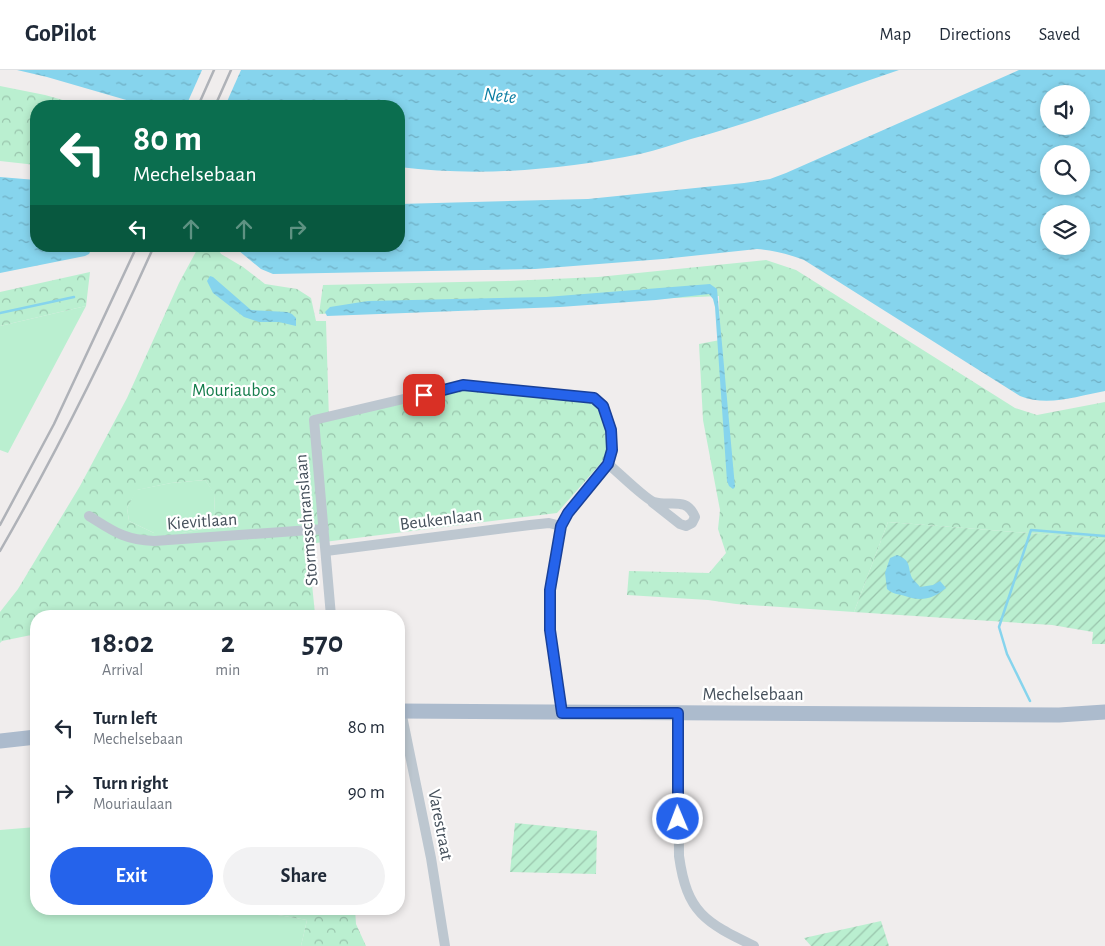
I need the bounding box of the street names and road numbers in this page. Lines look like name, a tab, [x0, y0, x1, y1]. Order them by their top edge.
street label: Stormsschranslaan	[292, 453, 322, 587]
street label: Beukenlaan	[399, 506, 483, 534]
street label: Kievitlaan	[166, 511, 238, 533]
street label: Mechelsebaan	[702, 686, 804, 704]
street label: Varestraat	[424, 788, 456, 862]

